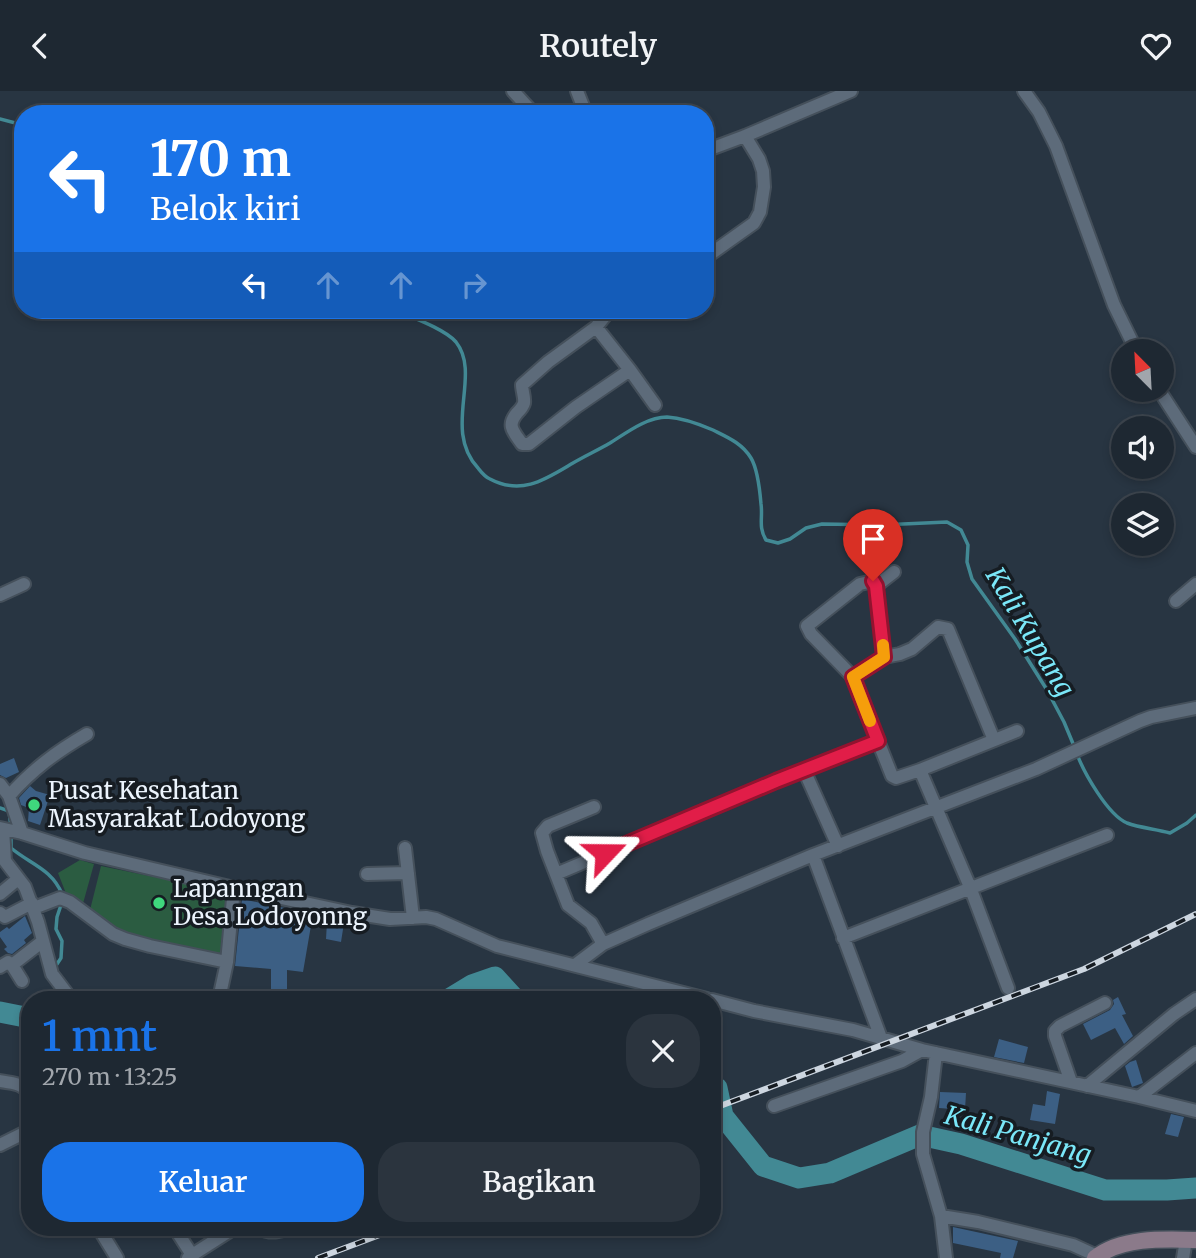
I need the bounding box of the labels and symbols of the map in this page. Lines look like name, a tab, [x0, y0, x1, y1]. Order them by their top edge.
north arrow	[1111, 339, 1174, 403]
pin	[843, 509, 903, 581]
water label: Kali Kupang	[978, 560, 1082, 702]
place label: Pusat Kesehatan Masyarakat Lodoyong	[48, 775, 306, 834]
marker: Pusat Kesehatan Masyarakat Lodoyong	[26, 797, 42, 813]
position arrow	[568, 816, 642, 890]
place label: Lapanngan Desa Lodoyonng	[173, 873, 367, 932]
marker: Lapanngan Desa Lodoyonng	[151, 895, 167, 911]
water label: Kali Panjang	[940, 1098, 1095, 1171]

